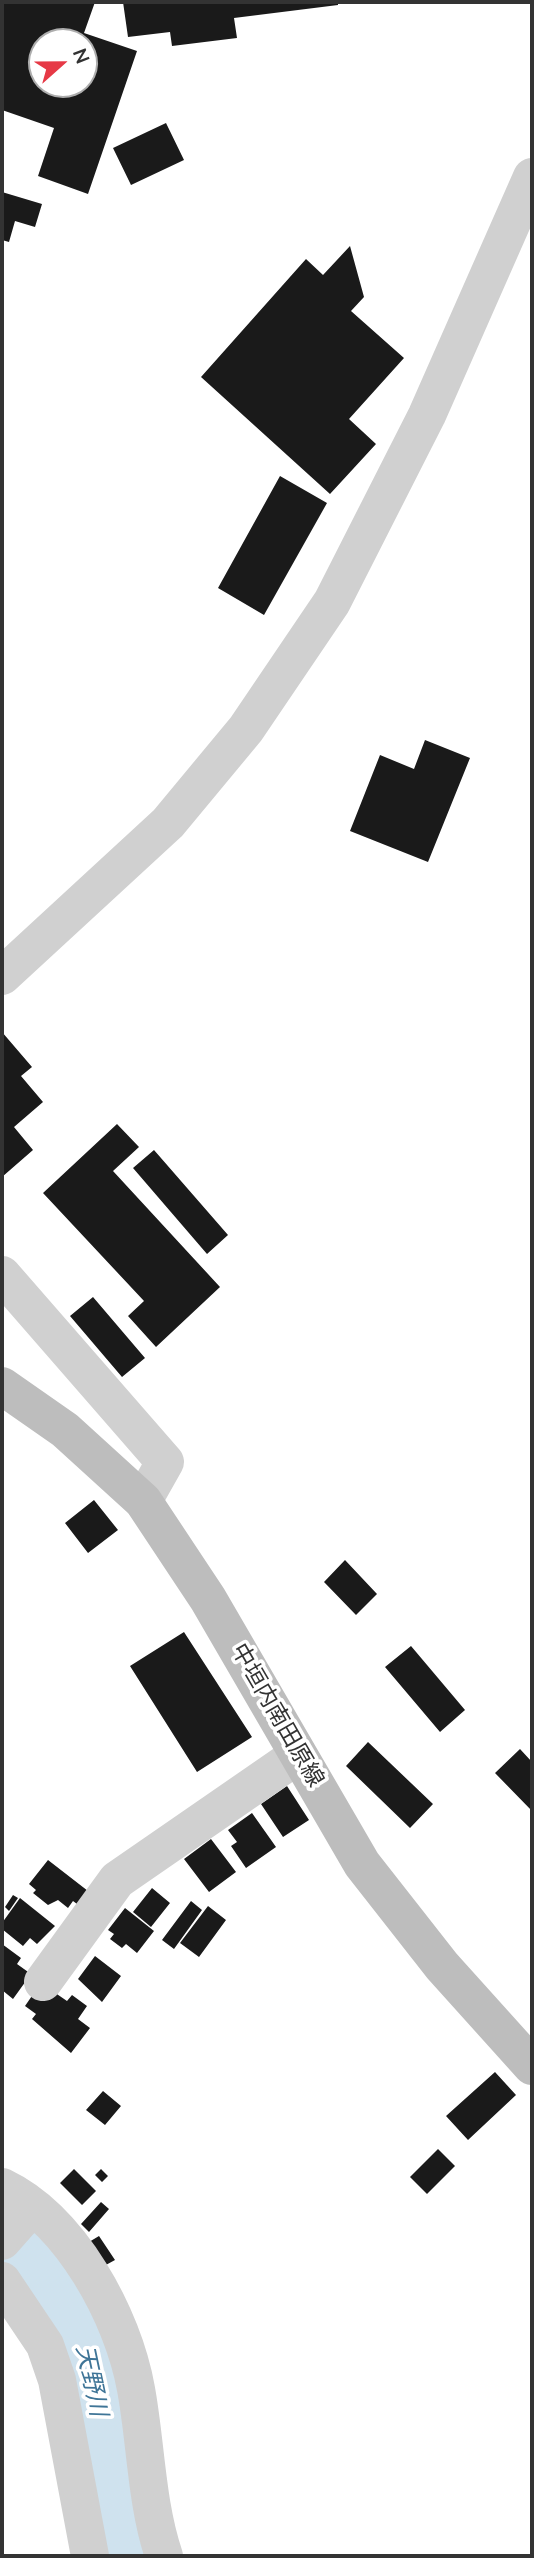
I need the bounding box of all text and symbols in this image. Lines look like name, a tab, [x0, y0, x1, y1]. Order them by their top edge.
north arrow	[28, 28, 98, 98]
text: N	[66, 45, 95, 67]
street label: 中垣内南田原線	[224, 1639, 328, 1793]
water label: 天野川	[68, 2343, 112, 2419]

